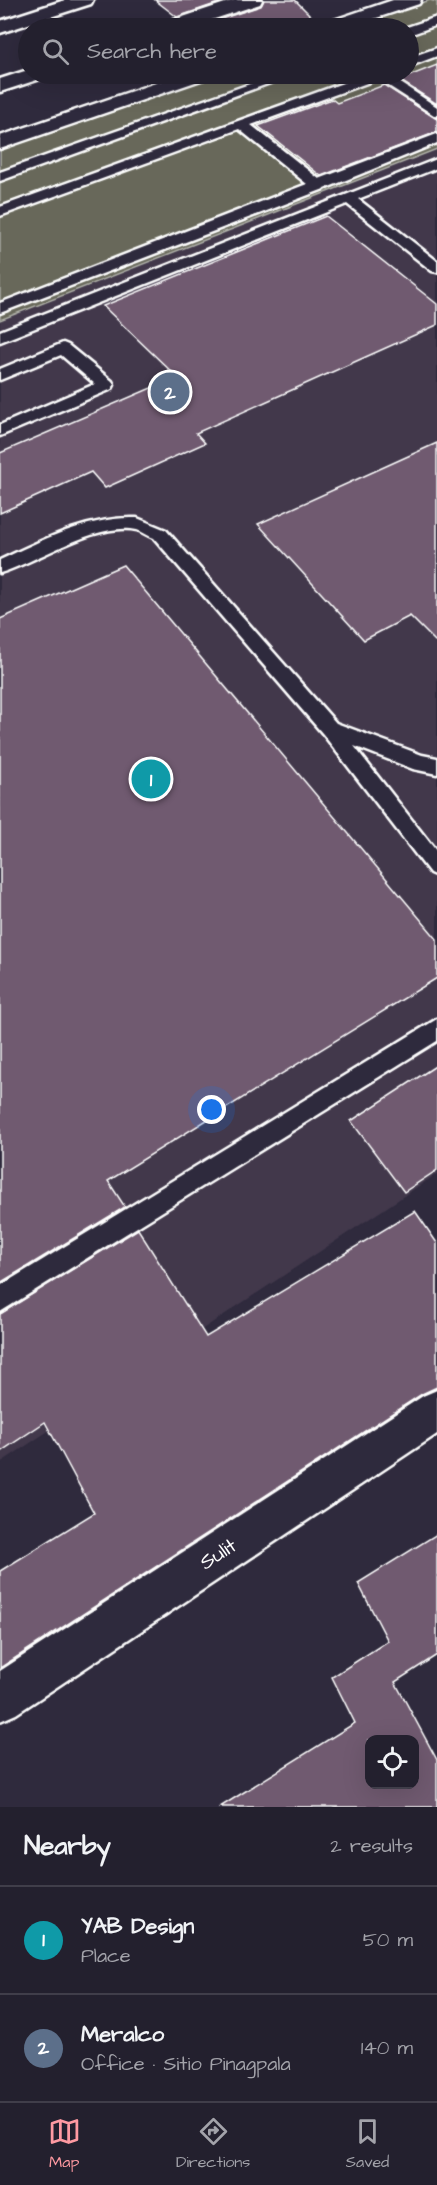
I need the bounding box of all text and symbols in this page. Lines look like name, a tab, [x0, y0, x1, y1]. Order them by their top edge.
search box	[18, 18, 419, 84]
icon: search	[39, 35, 72, 68]
text: Search here	[87, 36, 217, 67]
pin: 2	[150, 370, 190, 414]
pin: 1	[132, 756, 170, 802]
your location	[197, 1095, 226, 1124]
street label: Sulit	[194, 1531, 243, 1577]
map controls	[365, 1735, 419, 1789]
button: locate	[365, 1735, 419, 1789]
text: Nearby	[24, 1828, 111, 1864]
text: 2 results	[330, 1832, 413, 1860]
text: YAB Design	[81, 1911, 194, 1942]
text: 1	[42, 1926, 45, 1954]
text: 50 m	[363, 1926, 413, 1954]
text: Place	[81, 1942, 131, 1970]
text: Meralco	[81, 2019, 164, 2050]
text: 2	[38, 2034, 49, 2062]
text: 140 m	[361, 2034, 413, 2062]
text: Office · Sitio Pinagpala	[81, 2050, 291, 2078]
tab: Map	[48, 2115, 81, 2173]
tab: Directions	[176, 2115, 250, 2173]
tab: Saved	[346, 2115, 389, 2173]

